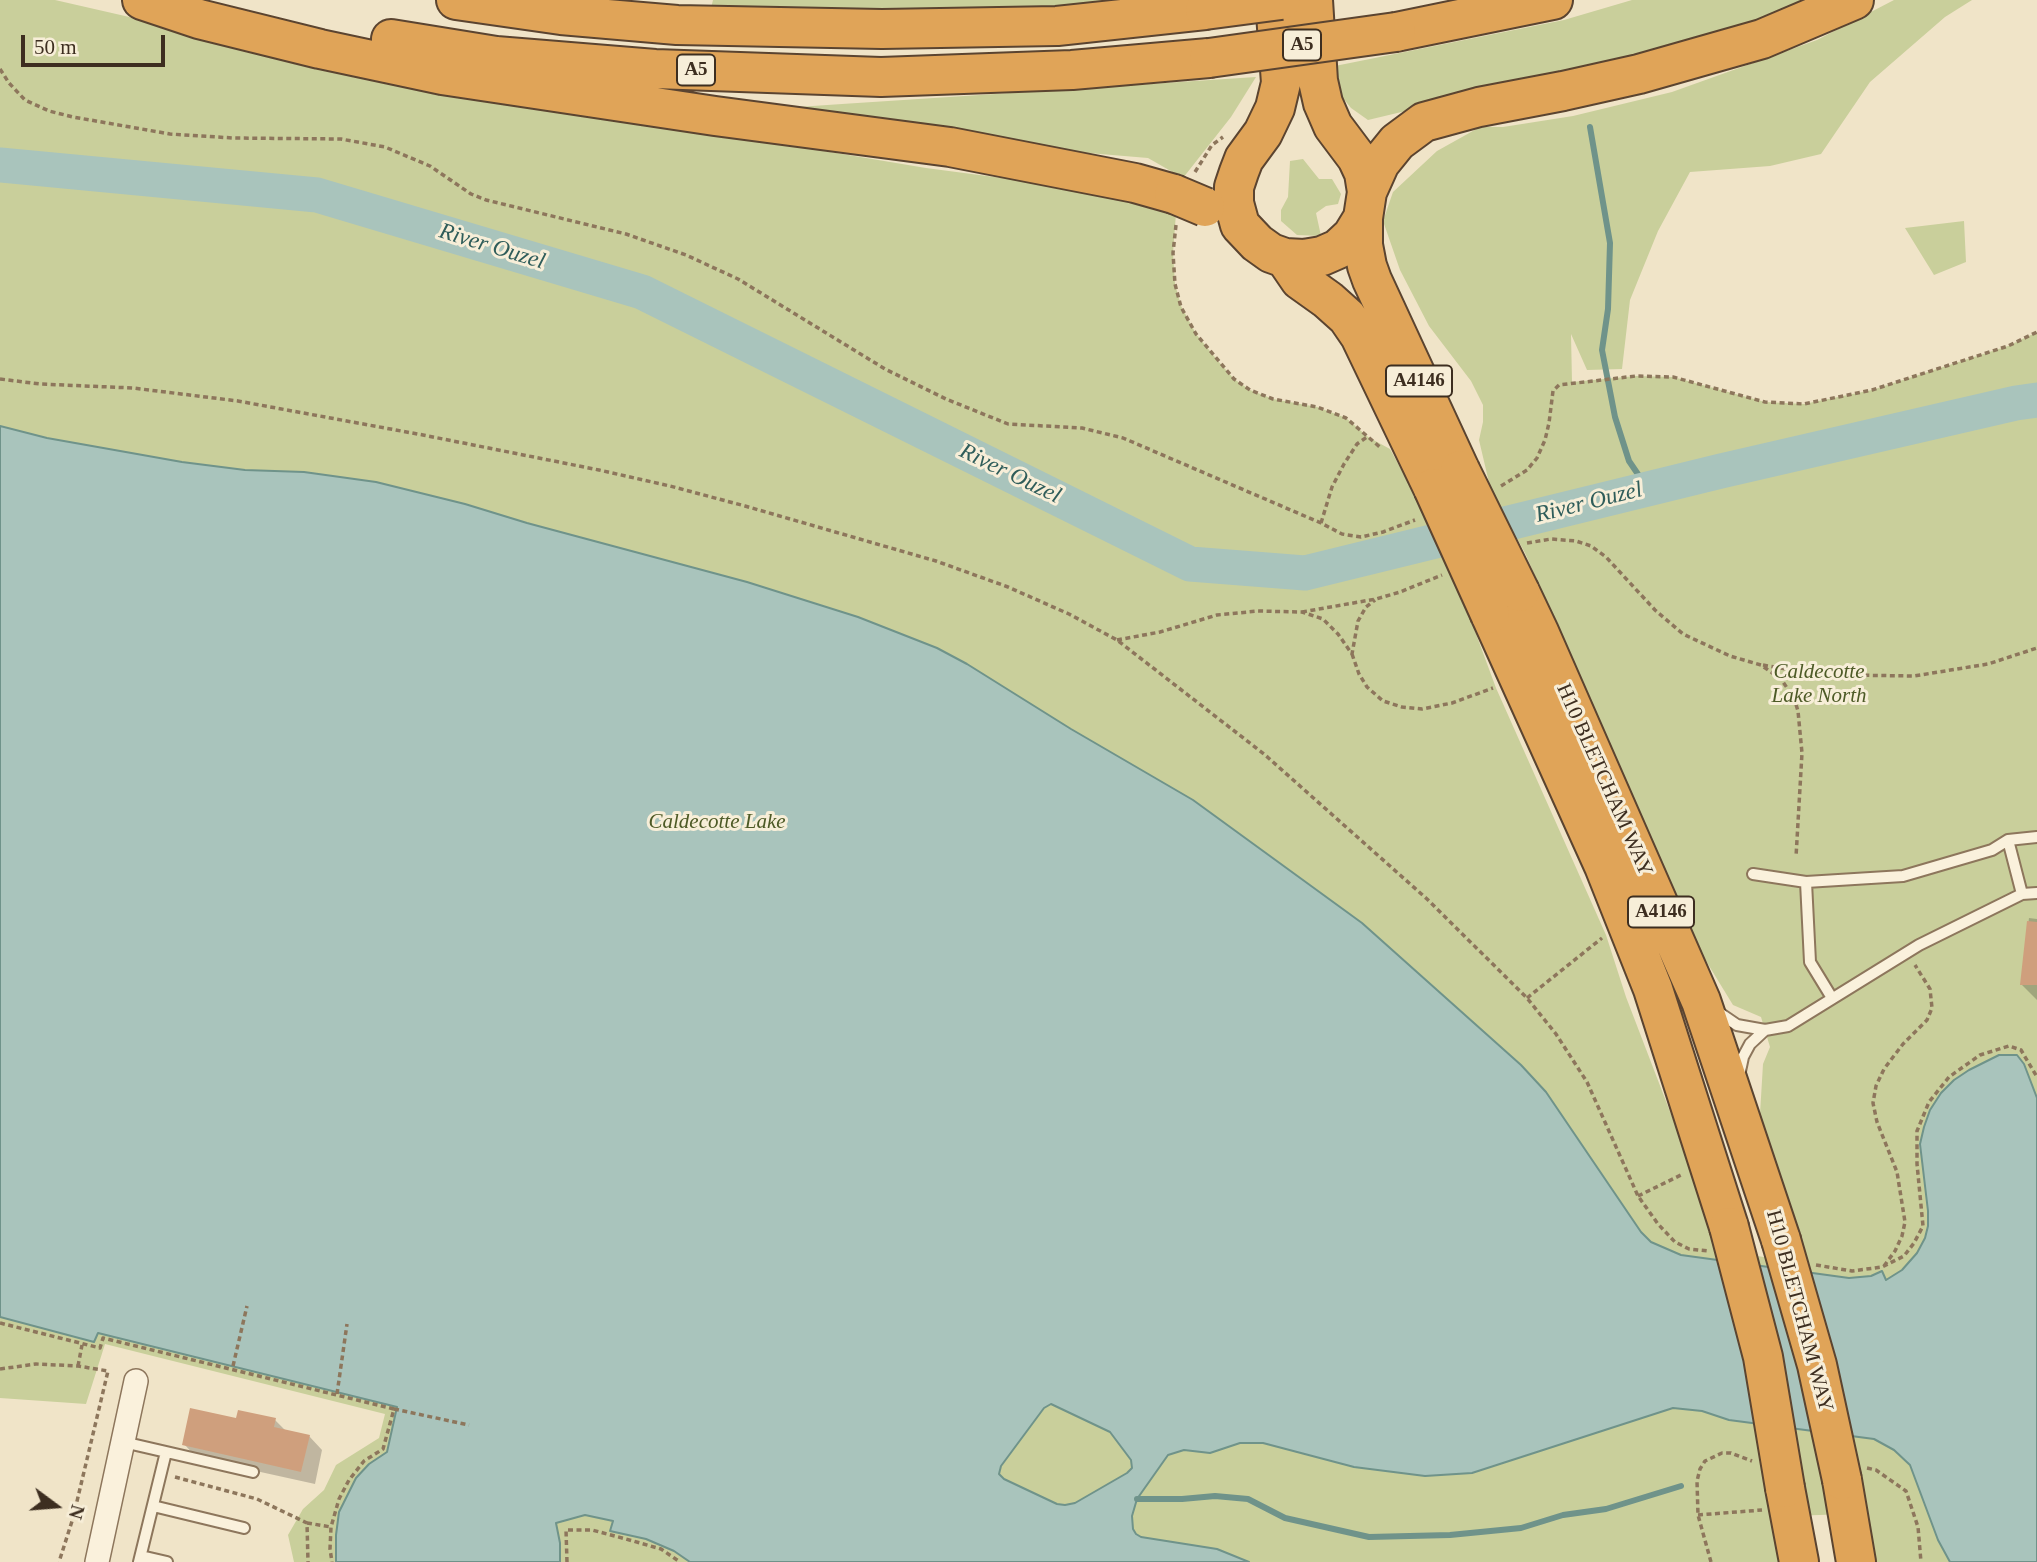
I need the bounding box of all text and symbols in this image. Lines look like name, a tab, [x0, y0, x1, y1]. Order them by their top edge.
scale bar	[24, 21, 168, 65]
road number: A5	[1283, 30, 1321, 60]
text: 50 m	[34, 35, 77, 59]
road number: A5	[677, 54, 715, 86]
water label: River Ouzel	[436, 218, 548, 276]
road number: A4146	[1386, 366, 1452, 396]
water label: River Ouzel	[955, 438, 1065, 510]
water label: River Ouzel	[1533, 476, 1645, 530]
park label: Caldecotte Lake North	[1771, 659, 1867, 709]
street label: H10 BLETCHAM WAY	[1550, 680, 1658, 880]
park label: Caldecotte Lake	[648, 809, 786, 835]
road number: A4146	[1628, 896, 1694, 928]
street label: H10 BLETCHAM WAY	[1760, 1207, 1838, 1415]
north arrow	[21, 1471, 91, 1541]
text: N	[65, 1502, 89, 1521]

